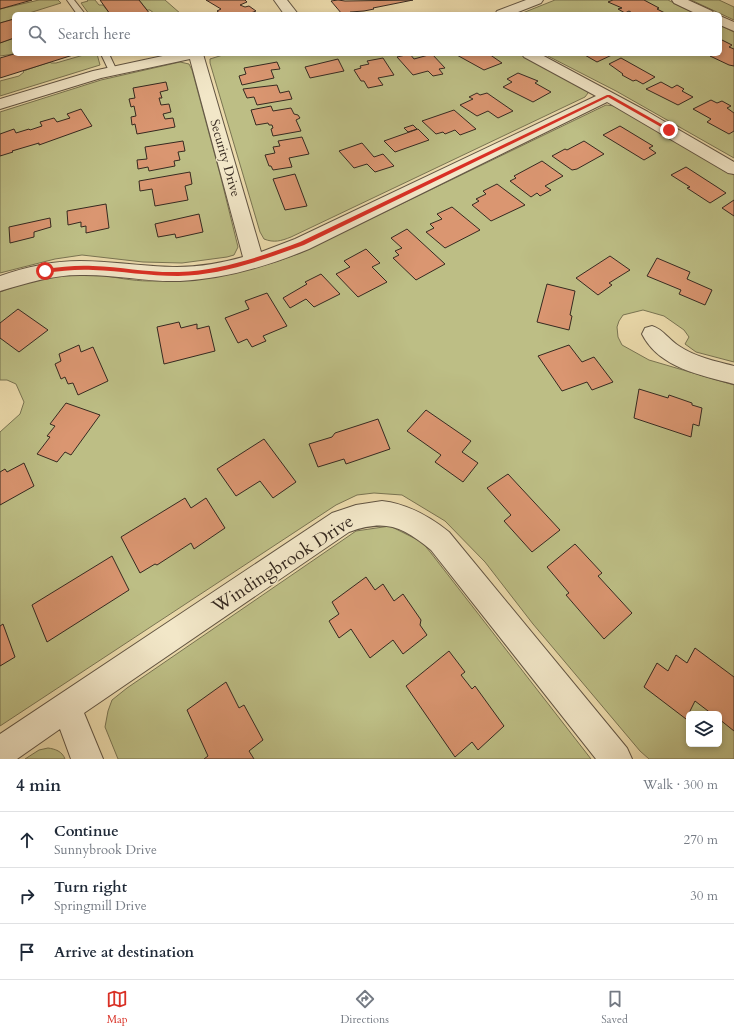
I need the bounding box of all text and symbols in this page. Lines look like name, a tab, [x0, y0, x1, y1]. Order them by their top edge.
search box	[12, 12, 722, 56]
icon: search	[26, 23, 48, 45]
text: Search here	[58, 24, 131, 44]
street label: Security Drive	[205, 117, 245, 199]
route end	[660, 121, 678, 139]
route start	[36, 262, 54, 280]
street label: Windingbrook Drive	[207, 509, 359, 620]
map controls	[686, 711, 722, 747]
button: layers	[686, 711, 722, 747]
text: 4 min	[16, 774, 61, 797]
text: Walk · 300 m	[643, 776, 718, 794]
text: Continue	[54, 821, 119, 841]
icon: ahead	[16, 829, 38, 851]
text: 270 m	[684, 831, 718, 849]
text: Sunnybrook Drive	[54, 841, 157, 859]
text: Turn right	[54, 877, 127, 897]
icon: right	[16, 885, 38, 907]
text: 30 m	[690, 887, 718, 905]
text: Springmill Drive	[54, 897, 147, 915]
icon: arrive	[16, 941, 38, 963]
text: Arrive at destination	[54, 942, 194, 962]
tab: Map	[106, 988, 128, 1027]
tab: Directions	[340, 988, 389, 1027]
tab: Saved	[601, 988, 628, 1027]

